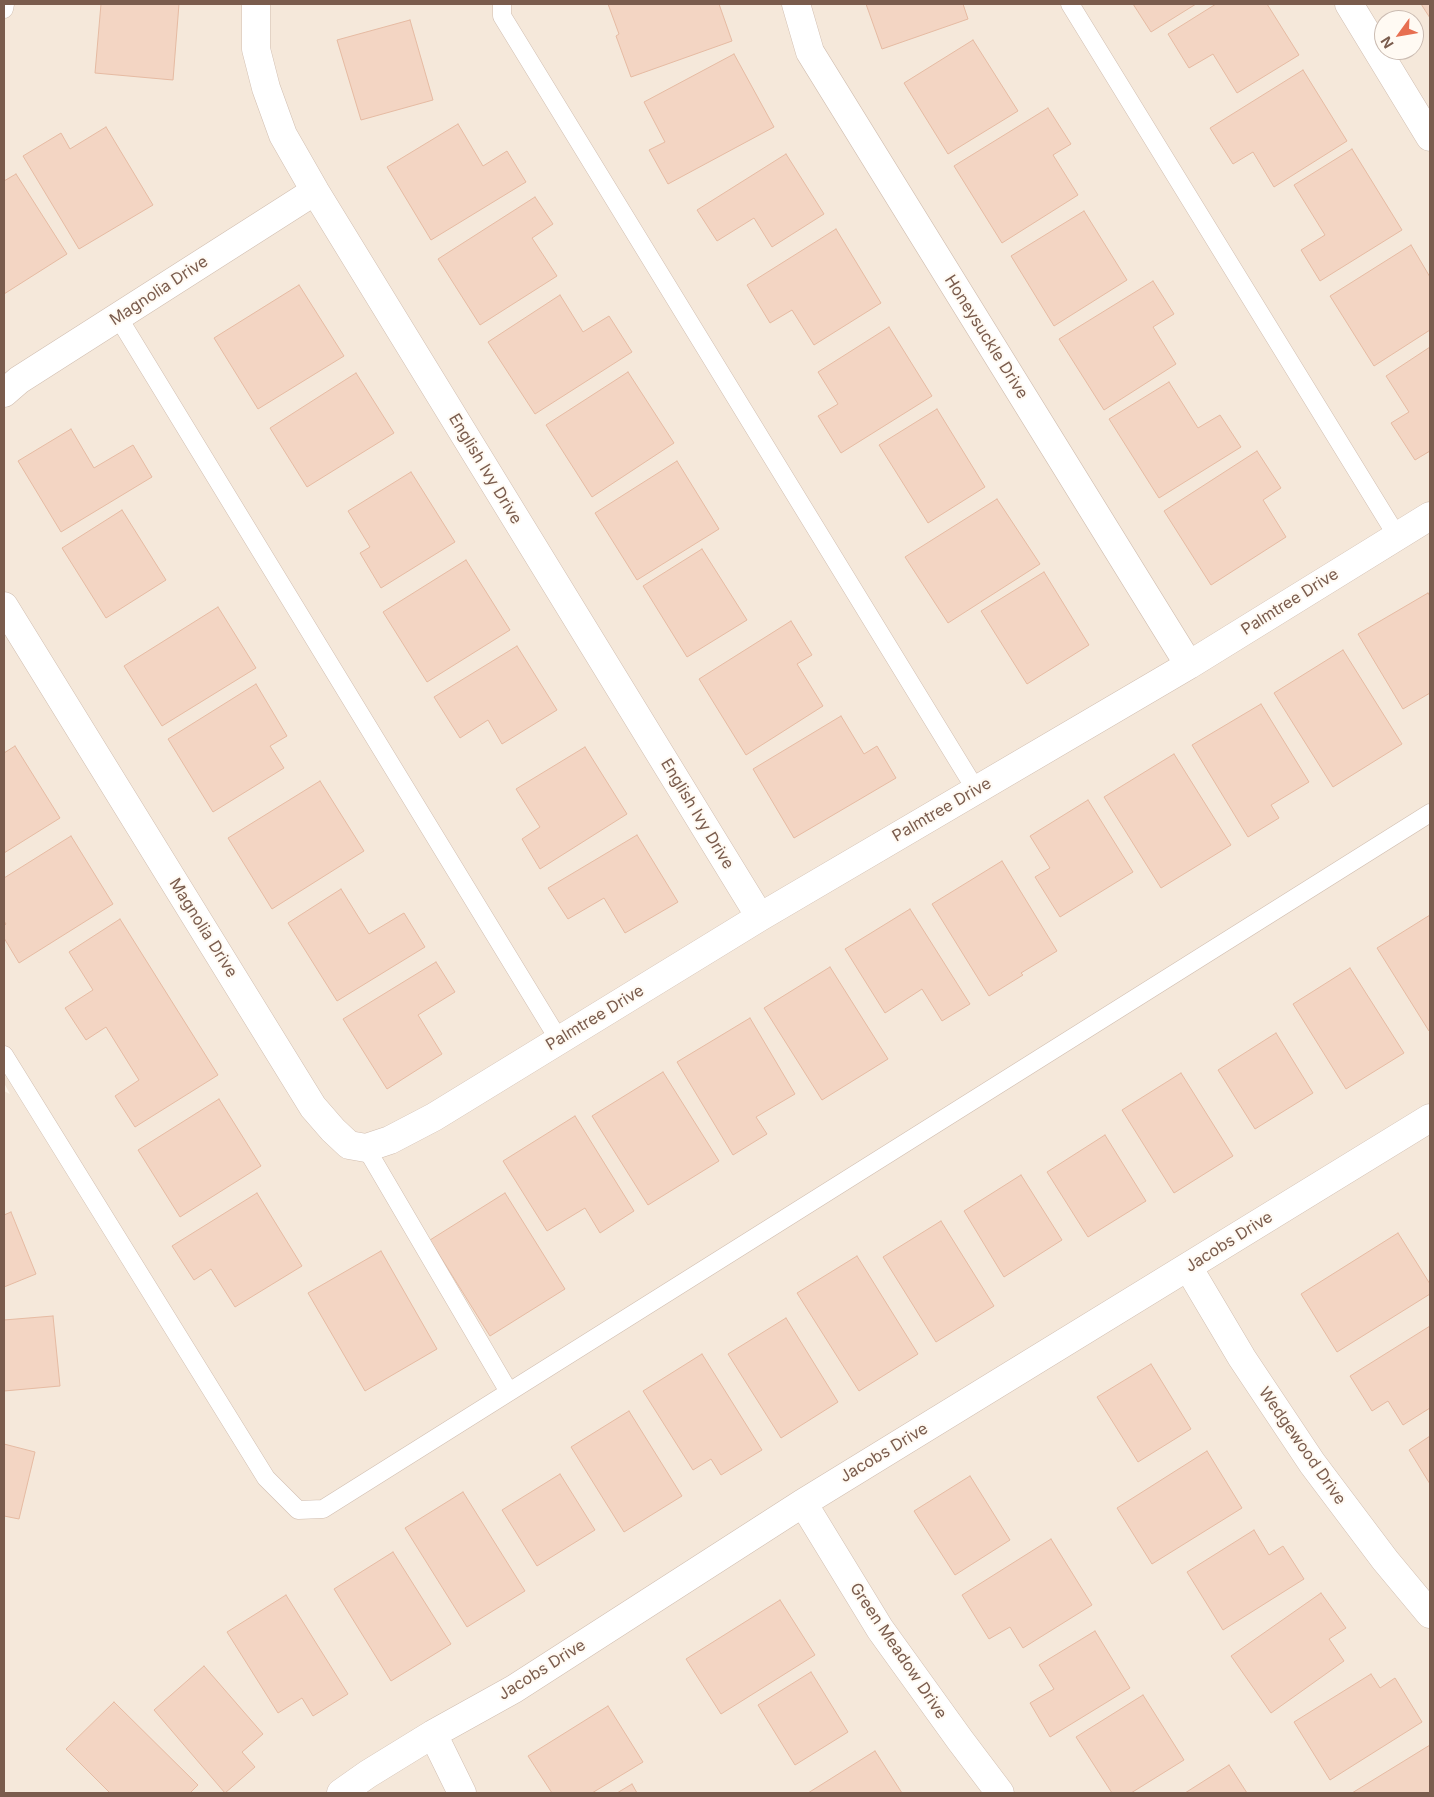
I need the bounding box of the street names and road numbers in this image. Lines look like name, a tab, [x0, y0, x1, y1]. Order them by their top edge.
street label: Magnolia Drive	[106, 252, 212, 330]
street label: Honeysuckle Drive	[940, 272, 1032, 402]
street label: English Ivy Drive	[444, 410, 526, 528]
street label: Palmtree Drive	[1238, 564, 1342, 640]
street label: English Ivy Drive	[656, 755, 738, 873]
street label: Palmtree Drive	[889, 774, 995, 846]
street label: Magnolia Drive	[165, 875, 241, 981]
street label: Palmtree Drive	[543, 981, 647, 1055]
street label: Jacobs Drive	[1182, 1208, 1276, 1276]
street label: Wedgewood Drive	[1254, 1384, 1350, 1508]
street label: Jacobs Drive	[836, 1419, 932, 1487]
street label: Green Meadow Drive	[845, 1579, 951, 1723]
street label: Jacobs Drive	[495, 1636, 589, 1704]

